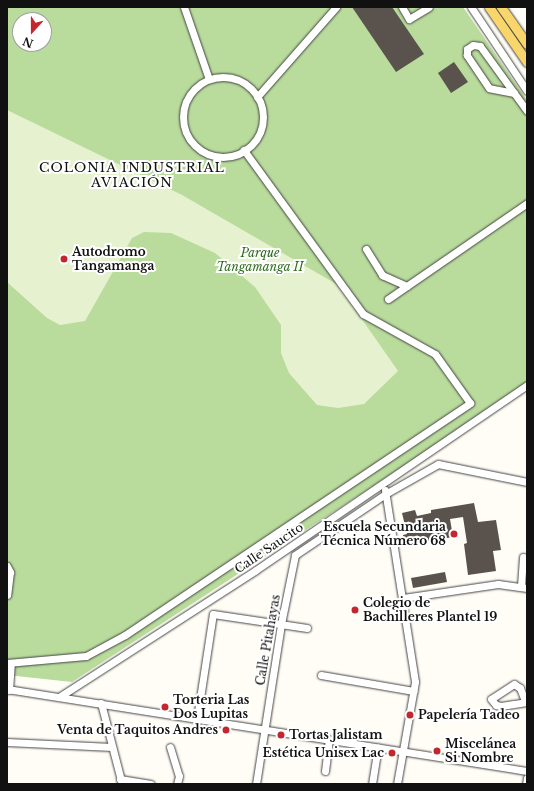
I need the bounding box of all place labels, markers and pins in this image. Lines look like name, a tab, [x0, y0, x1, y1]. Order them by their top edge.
place label: Autodromo Tangamanga	[72, 245, 154, 273]
marker: Autodromo Tangamanga	[59, 254, 69, 264]
place label: Escuela Secundaria Técnica Número 68	[321, 520, 446, 548]
marker: Escuela Secundaria Técnica Número 68	[449, 529, 459, 539]
place label: Colegio de Bachilleres Plantel 19	[363, 596, 497, 624]
marker: Colegio de Bachilleres Plantel 19	[350, 605, 360, 615]
place label: Torteria Las Dos Lupitas	[173, 693, 249, 721]
marker: Torteria Las Dos Lupitas	[160, 702, 170, 712]
place label: Papelería Tadeo	[418, 708, 520, 722]
marker: Papelería Tadeo	[405, 710, 415, 720]
place label: Venta de Taquitos Andres	[56, 723, 218, 737]
marker: Venta de Taquitos Andres	[221, 725, 231, 735]
place label: Tortas Jalistam	[289, 728, 382, 742]
marker: Tortas Jalistam	[276, 730, 286, 740]
place label: Miscelánea Si Nombre	[445, 737, 516, 765]
place label: Estética Unisex Lac	[262, 746, 384, 760]
marker: Miscelánea Si Nombre	[432, 746, 442, 756]
marker: Estética Unisex Lac	[387, 748, 397, 758]

